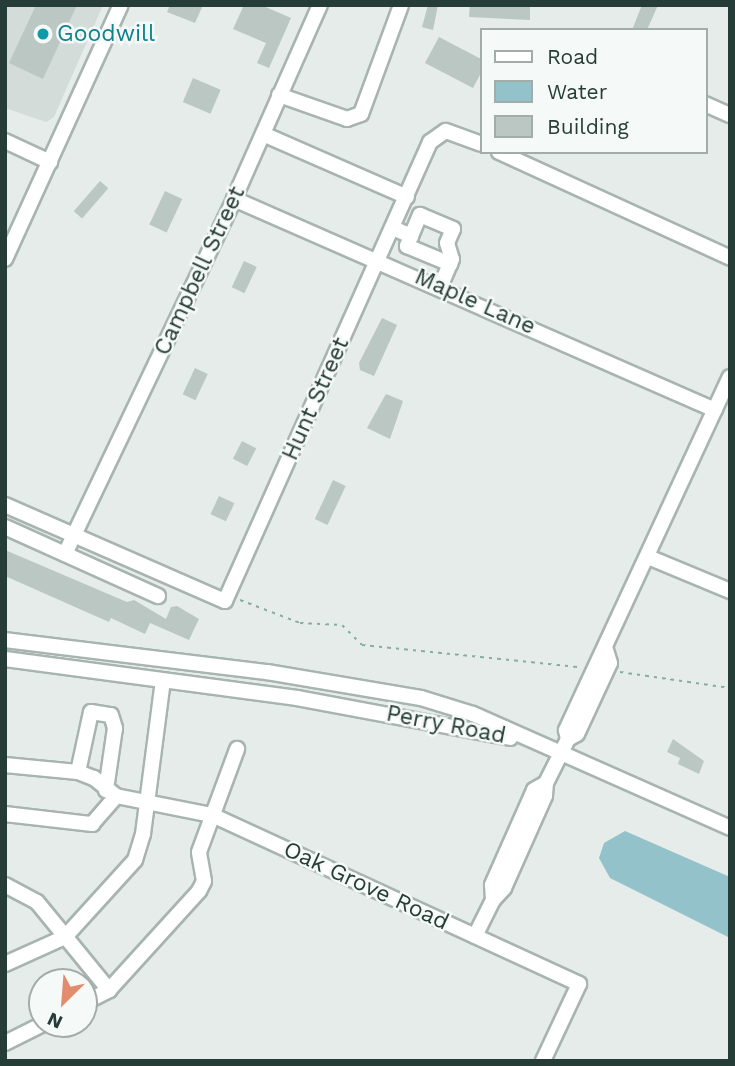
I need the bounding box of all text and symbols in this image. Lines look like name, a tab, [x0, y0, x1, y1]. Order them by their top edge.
place label: Goodwill	[57, 20, 155, 48]
marker: Goodwill	[35, 26, 51, 42]
legend	[480, 28, 707, 154]
text: Road	[547, 44, 598, 69]
text: Water	[547, 79, 607, 104]
text: Building	[547, 114, 629, 139]
street label: Campbell Street	[149, 182, 251, 360]
street label: Maple Lane	[410, 263, 540, 341]
street label: Hunt Street	[277, 333, 355, 465]
street label: Perry Road	[384, 700, 508, 750]
street label: Oak Grove Road	[279, 836, 453, 936]
north arrow	[28, 968, 98, 1038]
text: N	[44, 1007, 66, 1034]

